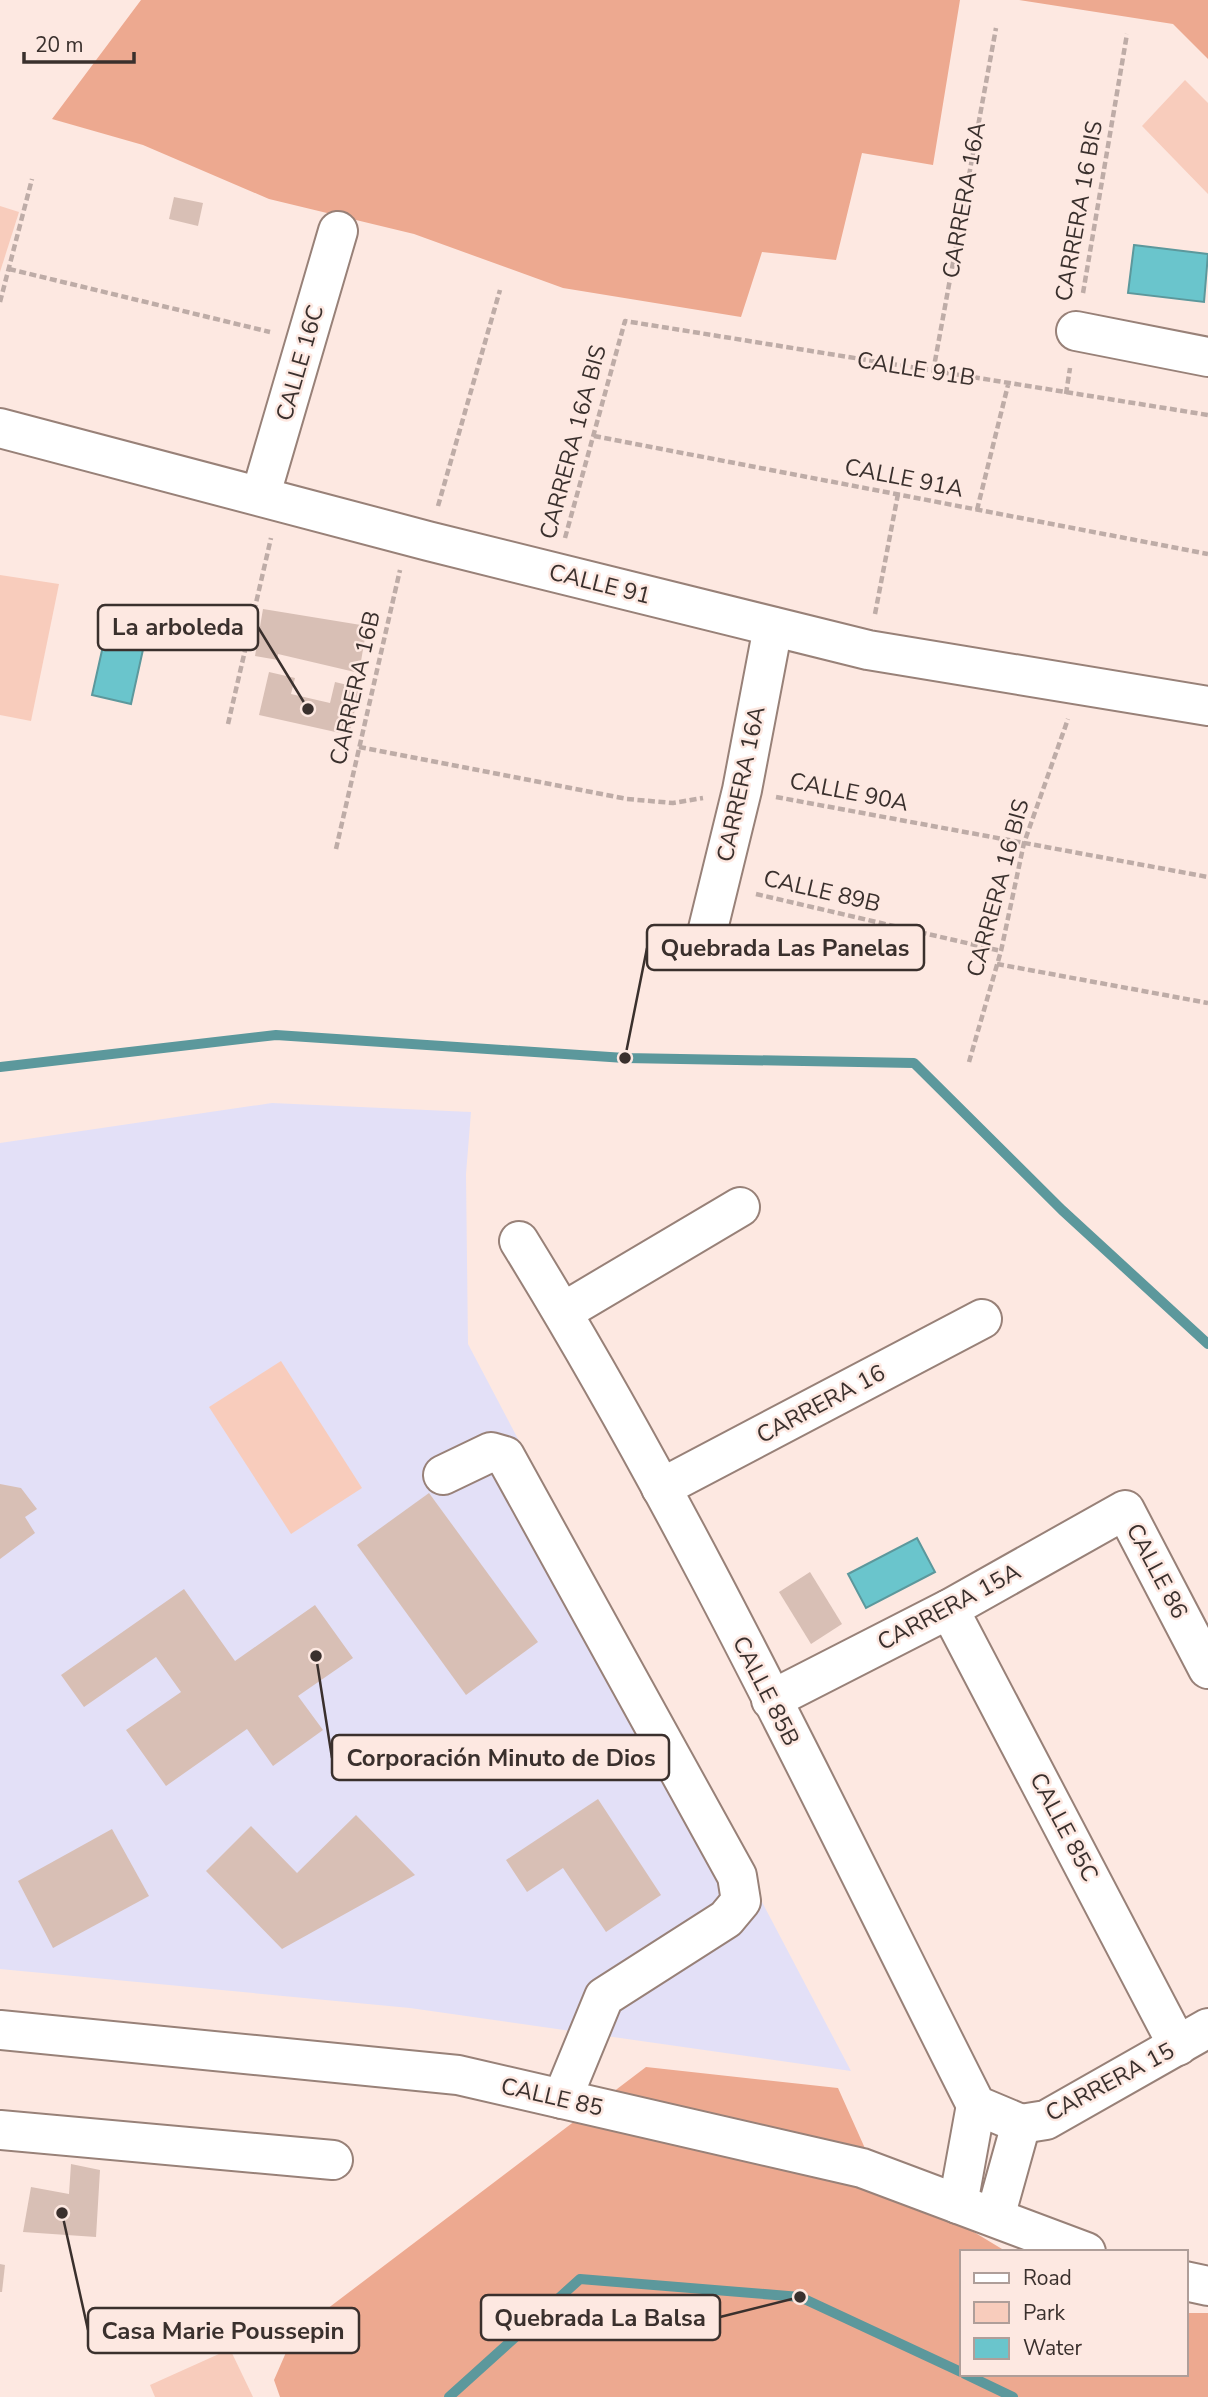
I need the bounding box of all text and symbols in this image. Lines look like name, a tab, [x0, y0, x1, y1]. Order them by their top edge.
scale bar	[24, 21, 135, 65]
text: 20 m	[35, 31, 84, 59]
street label: CARRERA 16 BIS	[1048, 118, 1110, 304]
street label: CARRERA 16A	[935, 119, 993, 281]
street label: CALLE 16C	[269, 301, 331, 425]
street label: CARRERA 16A BIS	[532, 342, 614, 542]
street label: CALLE 91B	[855, 344, 977, 394]
street label: CALLE 91A	[842, 451, 966, 505]
street label: CALLE 91	[546, 556, 654, 612]
callout: La arboleda	[98, 605, 258, 650]
street label: CARRERA 16B	[322, 608, 388, 768]
text: La arboleda	[112, 611, 244, 643]
street label: CARRERA 16A	[709, 703, 773, 865]
street label: CALLE 90A	[787, 765, 911, 819]
street label: CARRERA 16 BIS	[959, 796, 1037, 980]
street label: CALLE 89B	[760, 862, 884, 920]
callout: Quebrada Las Panelas	[647, 925, 924, 970]
text: Quebrada Las Panelas	[660, 932, 910, 964]
street label: CARRERA 16	[751, 1357, 891, 1451]
street label: CALLE 86	[1119, 1518, 1195, 1624]
street label: CARRERA 15A	[872, 1556, 1026, 1658]
street label: CALLE 85B	[725, 1631, 807, 1751]
callout: Corporación Minuto de Dios	[332, 1735, 669, 1780]
text: Corporación Minuto de Dios	[346, 1742, 656, 1774]
street label: CALLE 85C	[1022, 1767, 1106, 1887]
street label: CARRERA 15	[1040, 2035, 1180, 2129]
street label: CALLE 85	[498, 2070, 606, 2124]
legend	[960, 2250, 1187, 2376]
text: Road	[1023, 2264, 1072, 2292]
callout: Quebrada La Balsa	[481, 2295, 720, 2340]
text: Park	[1023, 2299, 1065, 2327]
text: Quebrada La Balsa	[494, 2302, 706, 2334]
callout: Casa Marie Poussepin	[88, 2308, 359, 2353]
text: Casa Marie Poussepin	[101, 2315, 345, 2347]
text: Water	[1023, 2334, 1082, 2362]

